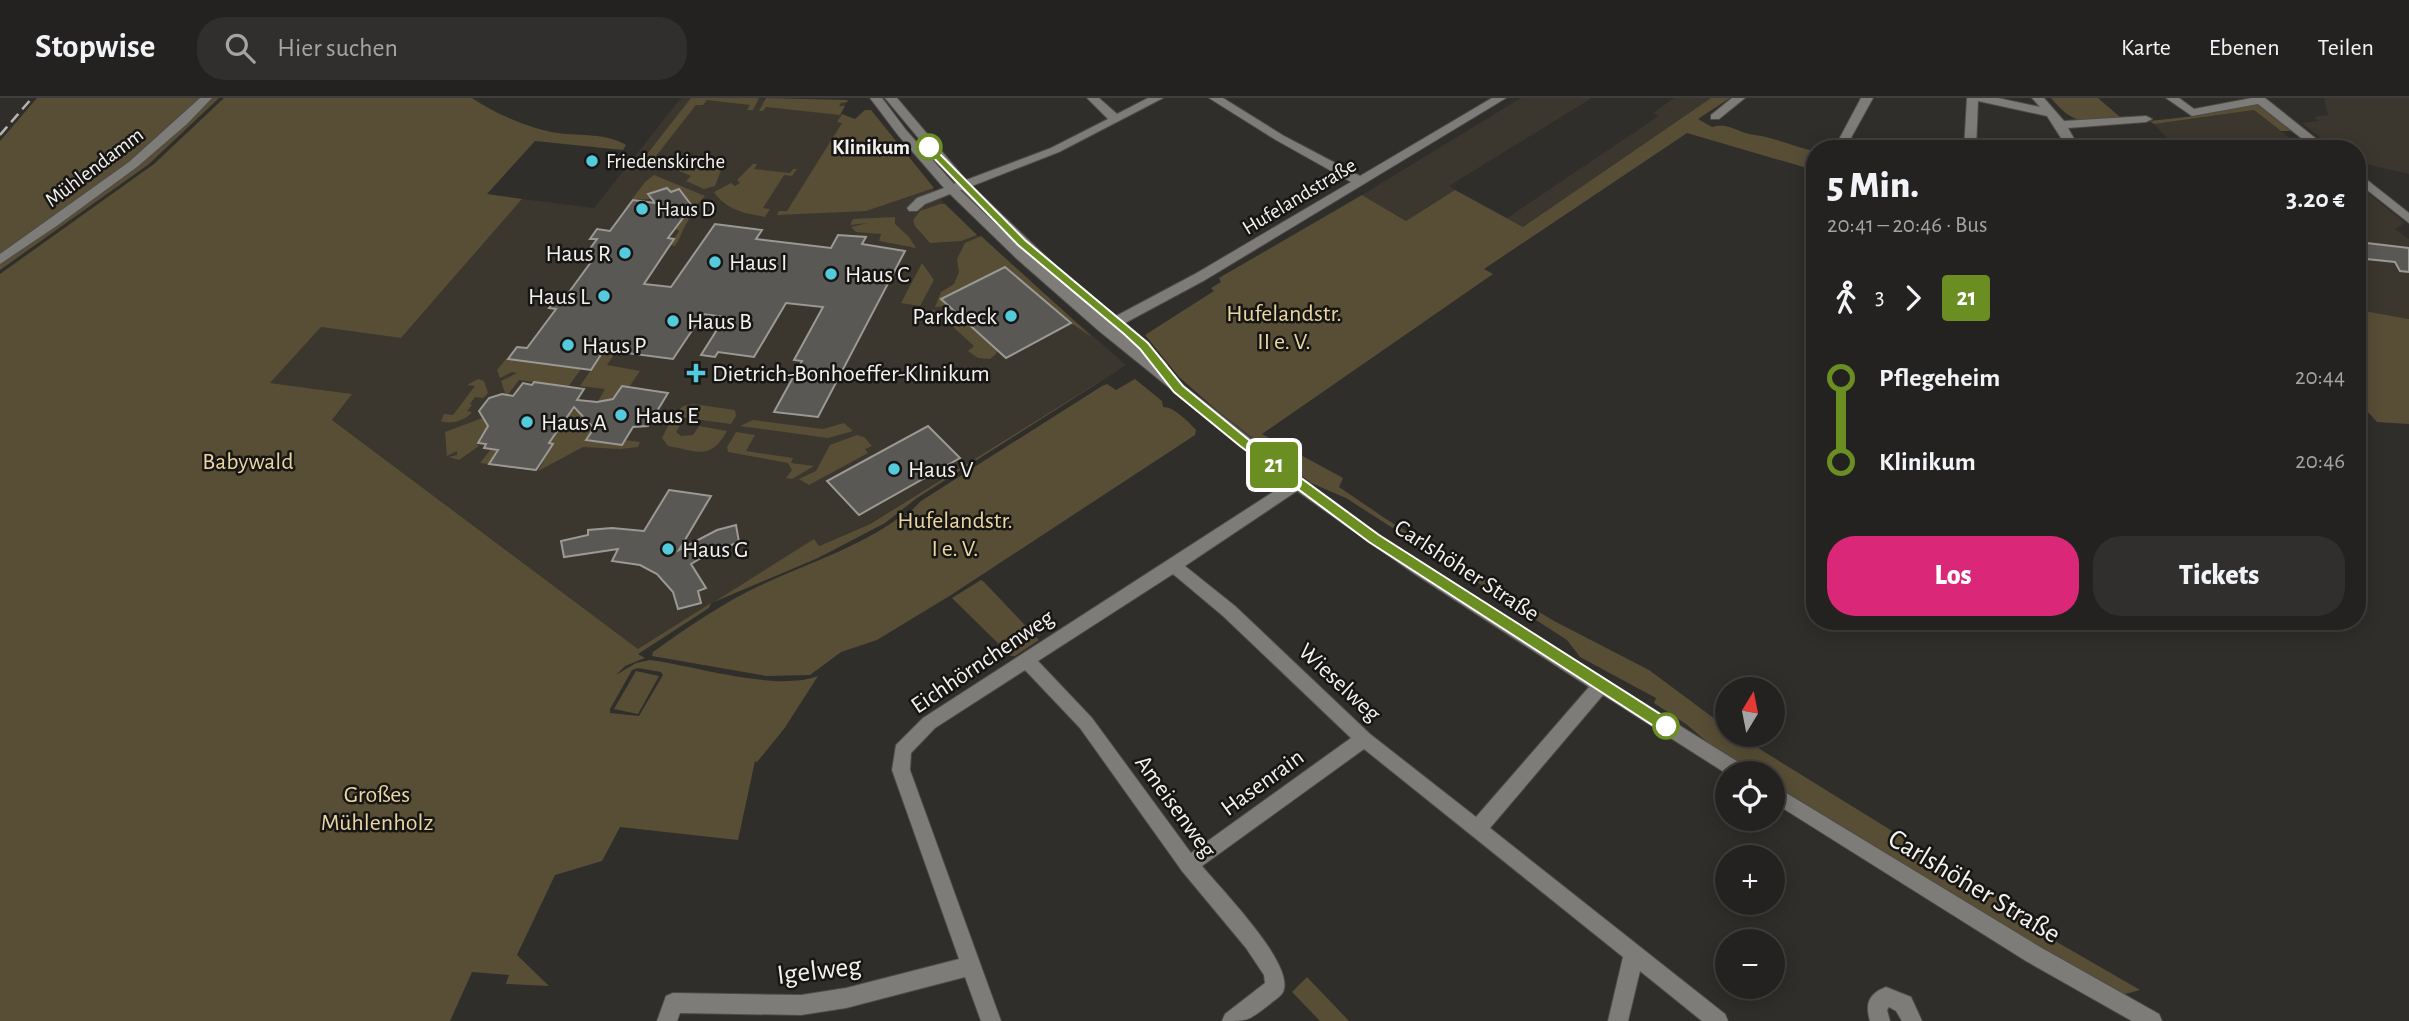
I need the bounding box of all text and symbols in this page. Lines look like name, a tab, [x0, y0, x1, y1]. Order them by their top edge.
search box	[197, 17, 687, 80]
icon: search	[221, 29, 259, 67]
text: Stopwise	[35, 31, 155, 64]
text: Hier suchen	[277, 35, 398, 61]
text: Karte	[2121, 36, 2171, 60]
text: Ebenen	[2209, 36, 2280, 60]
text: Teilen	[2318, 36, 2374, 60]
street label: Mühlendamm	[41, 124, 147, 211]
marker: Klinikum	[916, 134, 942, 160]
place label: Klinikum	[832, 137, 910, 158]
place label: Friedenskirche	[606, 151, 725, 172]
marker: Friedenskirche	[584, 153, 600, 169]
street label: Hufelandstraße	[1239, 154, 1360, 239]
text: 5 Min.	[1827, 167, 1919, 205]
text: 3.20 €	[2286, 186, 2345, 212]
place label: Haus D	[656, 199, 715, 220]
marker: Haus D	[634, 201, 650, 217]
text: 20:41 – 20:46 · Bus	[1827, 214, 1988, 237]
place label: Haus R	[546, 242, 611, 266]
marker: Haus R	[617, 245, 633, 261]
place label: Haus I	[729, 251, 788, 275]
marker: Haus I	[707, 254, 723, 270]
place label: Haus C	[845, 263, 910, 287]
marker: Haus C	[823, 266, 839, 282]
icon: walk	[1827, 279, 1865, 317]
icon: forward	[1894, 279, 1932, 317]
place label: Haus L	[528, 285, 590, 309]
text: 3	[1875, 286, 1884, 309]
text: 21	[1956, 286, 1976, 310]
marker: Haus L	[596, 288, 612, 304]
park label: Hufelandstr. II e. V.	[1226, 302, 1342, 354]
place label: Parkdeck	[912, 305, 997, 329]
marker: Parkdeck	[1003, 308, 1019, 324]
place label: Haus B	[687, 310, 752, 334]
marker: Haus B	[665, 313, 681, 329]
place label: Haus P	[582, 334, 647, 358]
marker: Haus P	[560, 337, 576, 353]
place label: Dietrich-Bonhoeffer-Klinikum	[712, 362, 990, 386]
marker: Dietrich-Bonhoeffer-Klinikum	[686, 363, 706, 383]
text: Pflegeheim	[1879, 365, 2000, 391]
text: 20:44	[2295, 366, 2345, 389]
place label: Haus E	[635, 404, 699, 428]
marker: Haus E	[613, 407, 629, 423]
place label: Haus A	[541, 411, 607, 435]
marker: Haus A	[519, 414, 535, 430]
line badge: 21	[1242, 442, 1306, 488]
text: Klinikum	[1879, 449, 1976, 475]
park label: Babywald	[202, 450, 294, 474]
text: 20:46	[2295, 450, 2345, 473]
text: 21	[1264, 453, 1284, 477]
place label: Haus V	[908, 458, 974, 482]
marker: Haus V	[886, 461, 902, 477]
park label: Hufelandstr. I e. V.	[897, 509, 1013, 561]
street label: Carlshöher Straße	[1390, 515, 1543, 626]
button: Los	[1827, 536, 2079, 616]
button: Tickets	[2093, 536, 2345, 616]
place label: Haus G	[682, 538, 749, 562]
marker: Haus G	[660, 541, 676, 557]
street label: Eichhörnchenweg	[907, 605, 1058, 718]
street label: Wieselweg	[1294, 639, 1385, 727]
north arrow	[1715, 677, 1785, 747]
map controls	[1715, 677, 1785, 999]
unlabelled marker	[1653, 713, 1679, 739]
street label: Hasenrain	[1217, 745, 1308, 821]
street label: Ameisenweg	[1130, 751, 1220, 862]
button: locate	[1715, 761, 1785, 831]
park label: Großes Mühlenholz	[321, 783, 433, 835]
street label: Carlshöher Straße	[1883, 824, 2065, 949]
button: +	[1715, 845, 1785, 915]
button: −	[1715, 929, 1785, 999]
street label: Igelweg	[775, 952, 863, 990]

